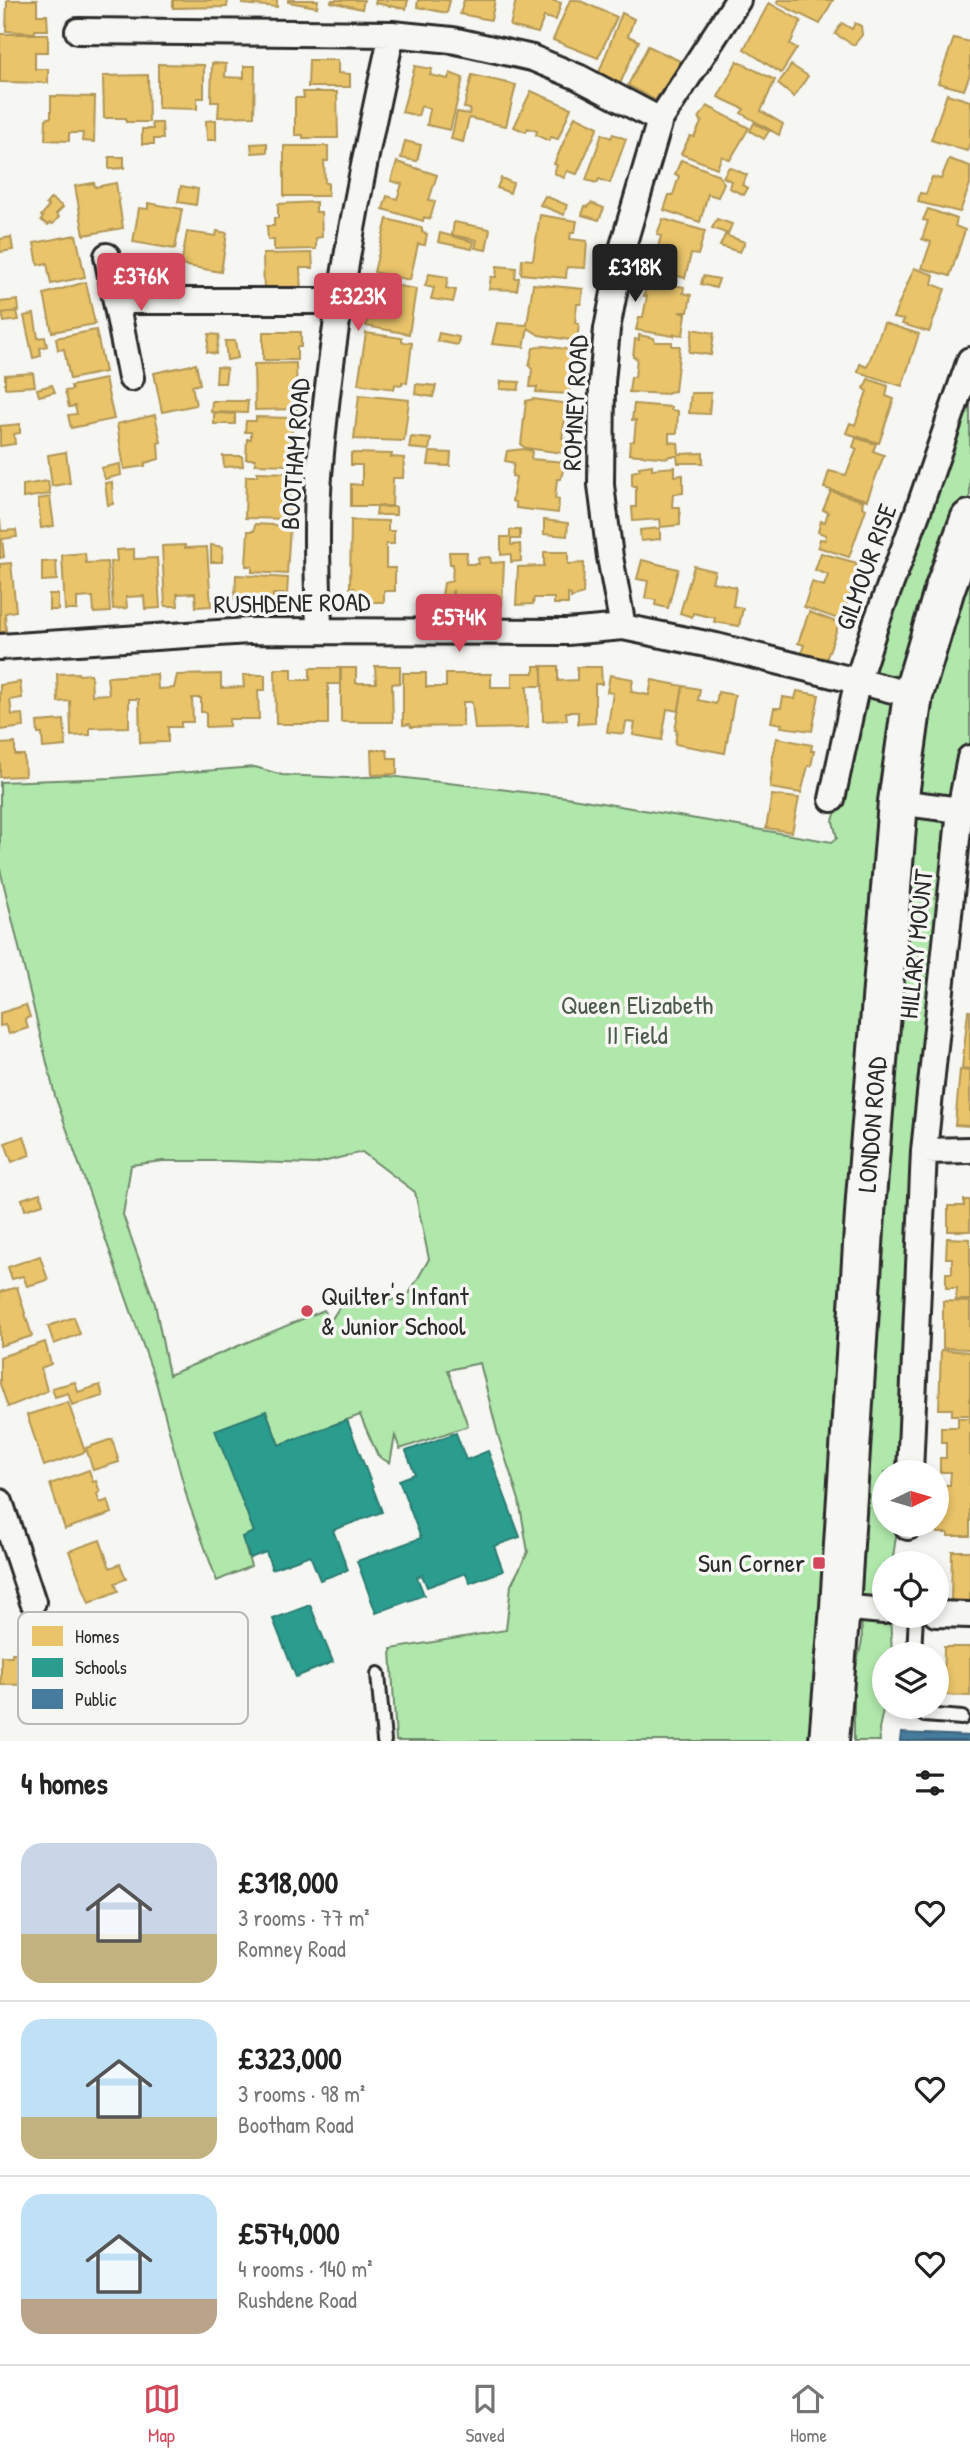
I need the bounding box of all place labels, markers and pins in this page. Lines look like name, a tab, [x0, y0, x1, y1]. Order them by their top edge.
pin: £318K	[586, 244, 684, 304]
pin: £376K	[92, 254, 190, 313]
pin: £323K	[309, 274, 407, 333]
pin: £574K	[410, 594, 508, 654]
place label: Quilter's Infant & Junior School	[321, 1278, 470, 1343]
marker: Quilter's Infant & Junior School	[299, 1303, 315, 1319]
place label: Sun Corner	[698, 1545, 805, 1580]
marker: Sun Corner	[811, 1555, 827, 1571]

